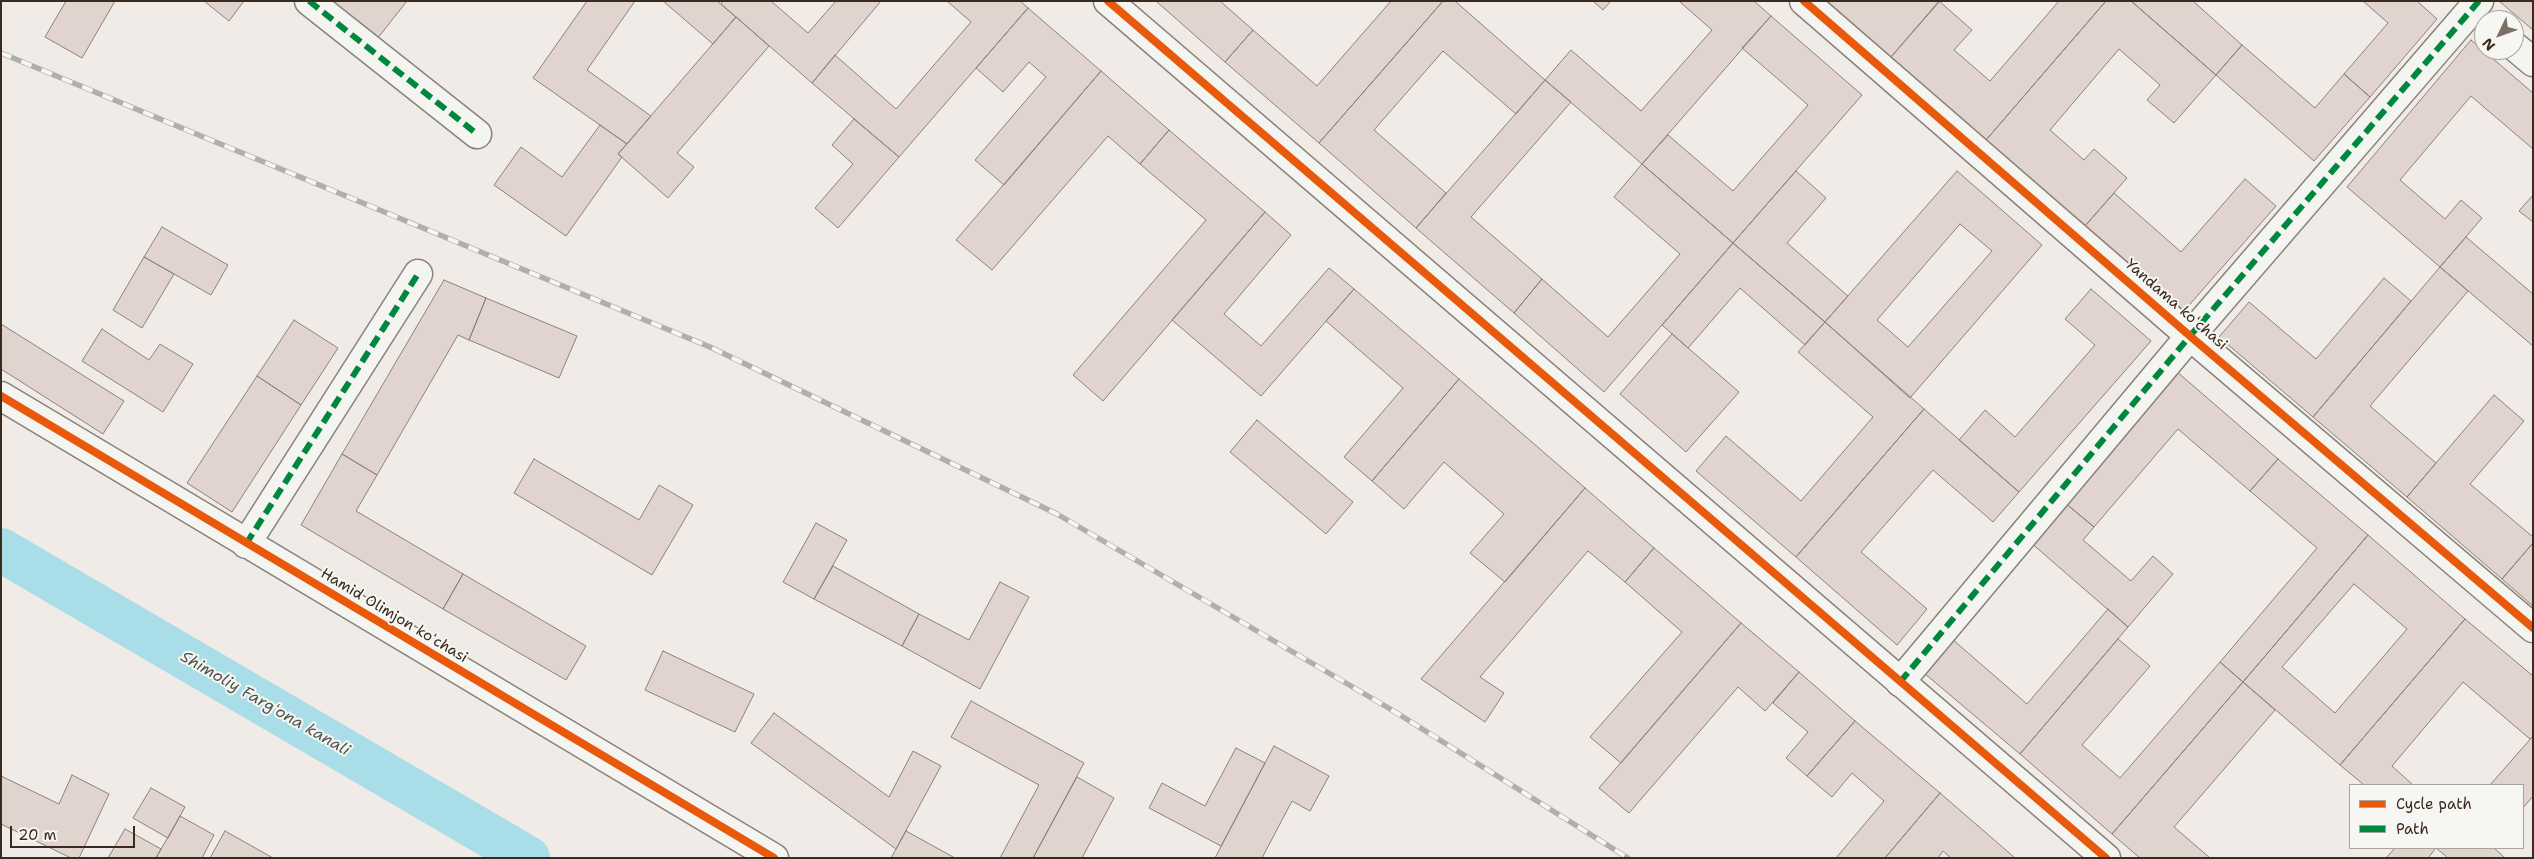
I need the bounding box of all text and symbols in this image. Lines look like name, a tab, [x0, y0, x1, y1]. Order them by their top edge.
north arrow	[2474, 10, 2524, 60]
text: N	[2478, 34, 2499, 55]
street label: Yandama koʻchasi	[2121, 256, 2231, 354]
street label: Hamid Olimjon koʻchasi	[317, 565, 471, 667]
water label: Shimoliy Fargʻona kanali	[177, 648, 353, 760]
legend	[2349, 784, 2524, 849]
text: Cycle path	[2396, 794, 2472, 814]
scale bar	[12, 816, 138, 848]
text: Path	[2396, 819, 2429, 839]
text: 20 m	[18, 825, 57, 845]

